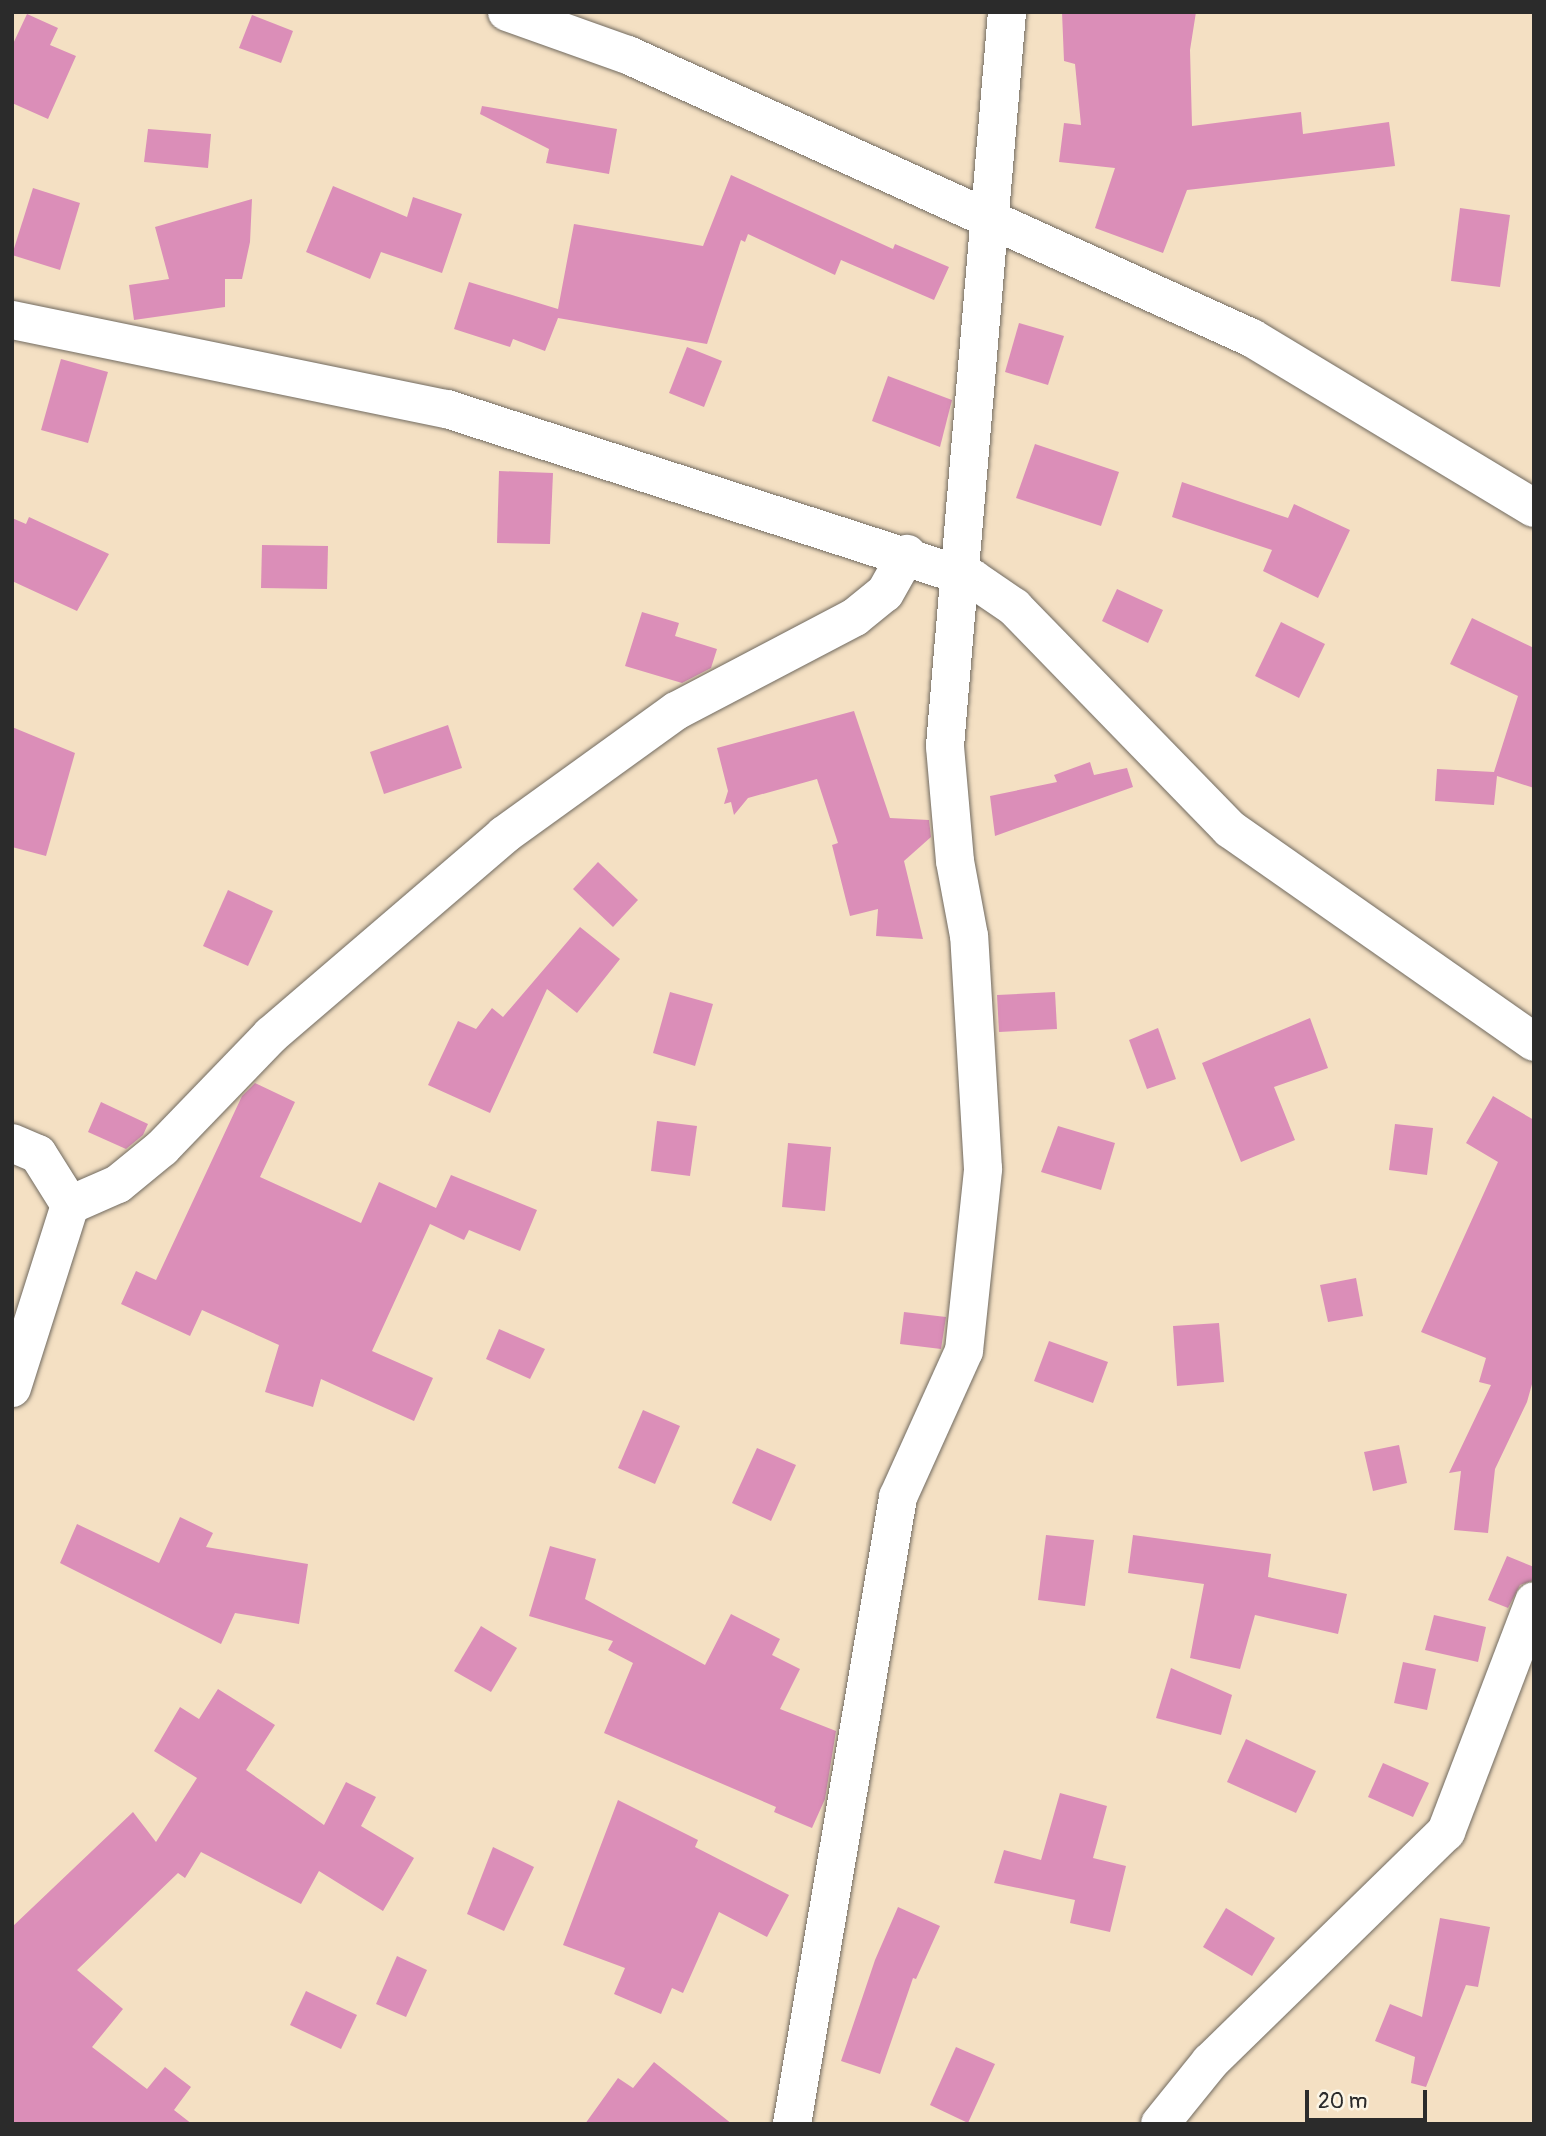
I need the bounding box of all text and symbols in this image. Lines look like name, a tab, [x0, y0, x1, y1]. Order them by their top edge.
scale bar	[1308, 2076, 1430, 2120]
text: 20 m	[1318, 2088, 1367, 2115]

